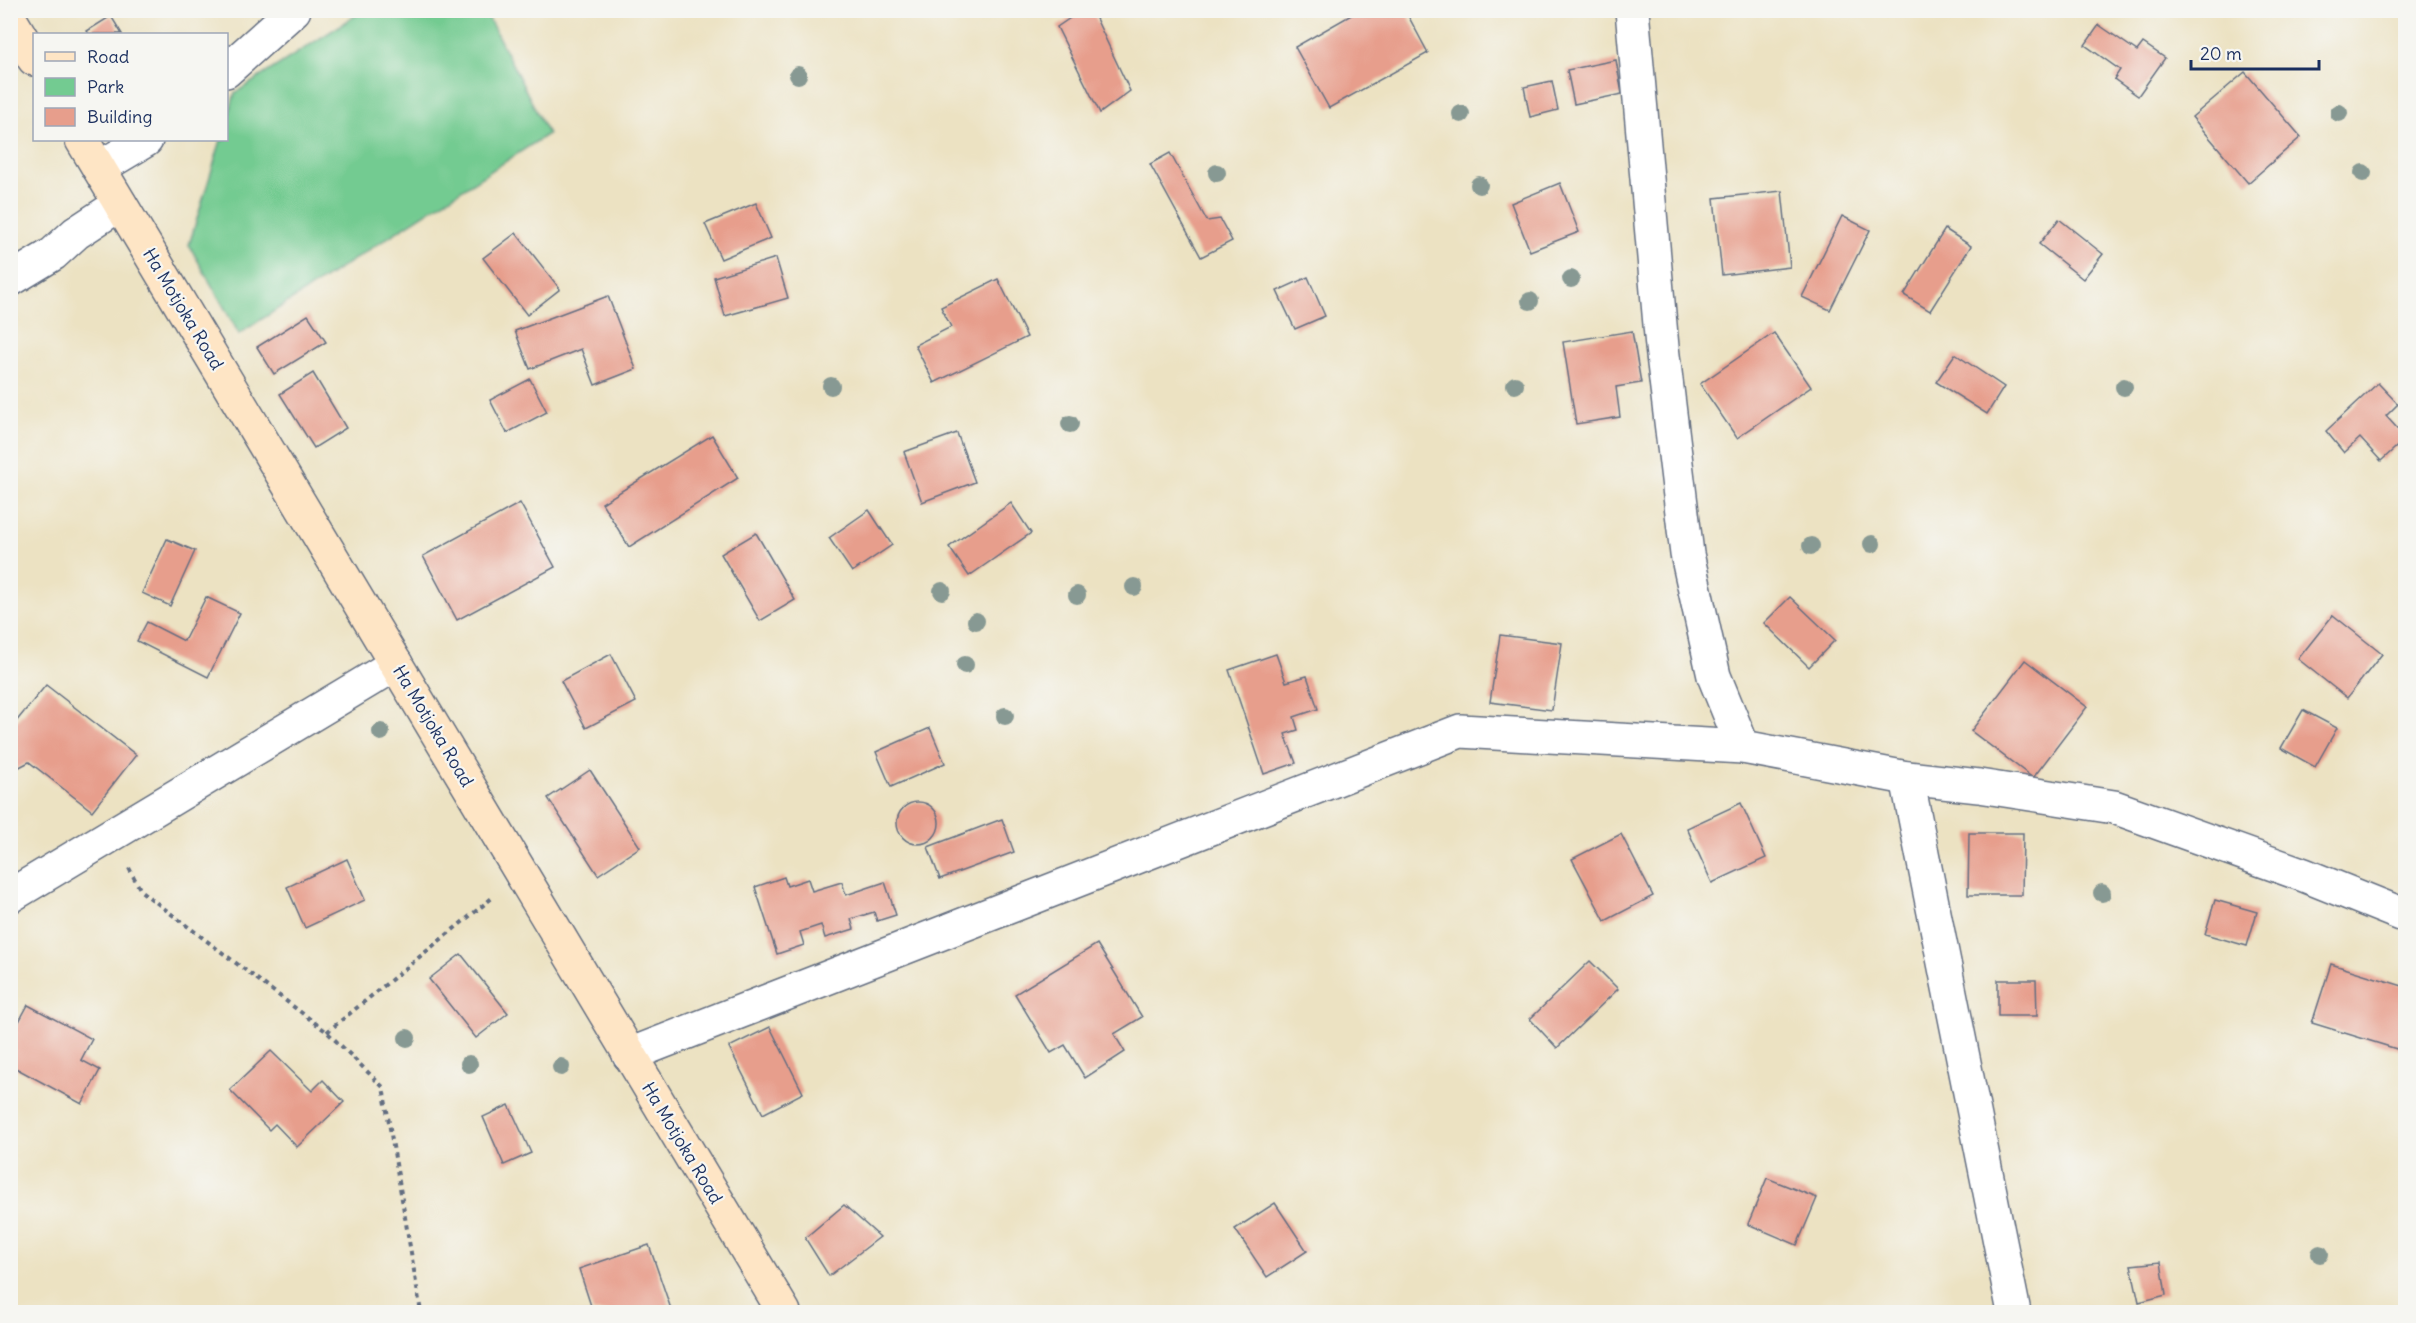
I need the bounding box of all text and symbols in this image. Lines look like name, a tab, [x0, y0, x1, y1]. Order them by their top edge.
legend	[33, 33, 228, 141]
scale bar	[2191, 33, 2318, 71]
text: 20 m	[2200, 42, 2242, 65]
text: Road	[87, 45, 130, 68]
text: Park	[87, 75, 124, 98]
text: Building	[87, 105, 152, 128]
street label: Ha Motjoka Road	[138, 244, 229, 374]
street label: Ha Motjoka Road	[388, 661, 479, 791]
street label: Ha Motjoka Road	[637, 1078, 728, 1208]

